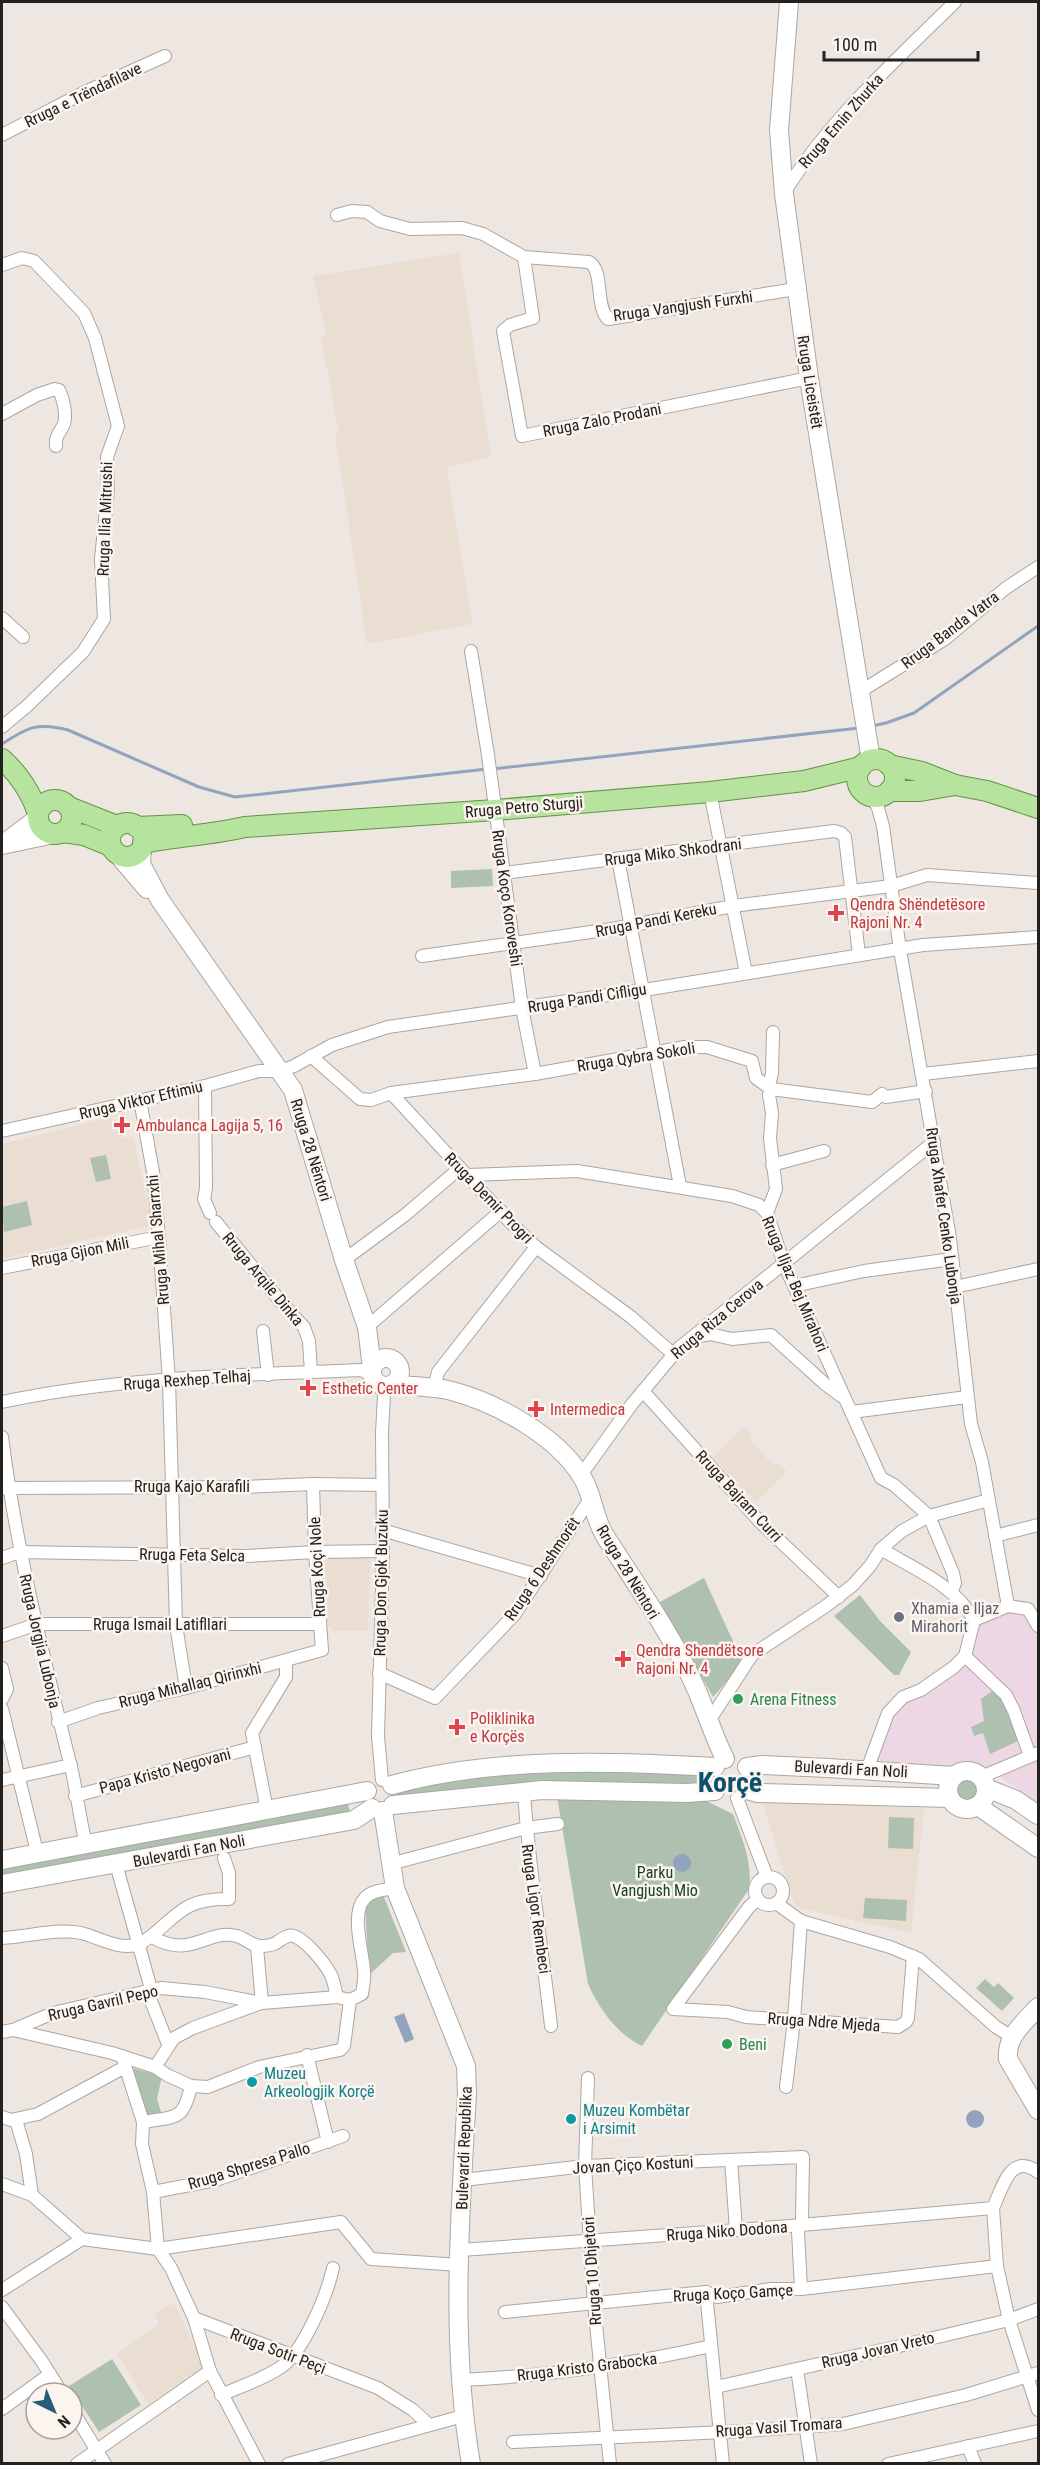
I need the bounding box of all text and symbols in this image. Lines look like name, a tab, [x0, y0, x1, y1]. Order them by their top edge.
scale bar	[824, 24, 978, 62]
text: 100 m	[833, 34, 877, 55]
street label: Rruga e Trëndafilave	[21, 58, 145, 132]
street label: Rruga Emin Zhurka	[795, 70, 887, 172]
street label: Rruga Vangjush Furxhi	[612, 287, 754, 325]
street label: Rruga Liceistët	[793, 334, 827, 430]
street label: Rruga Zalo Prodani	[541, 399, 663, 441]
street label: Rruga Ilia Mitrushi	[94, 461, 116, 577]
street label: Rruga Banda Vatra	[898, 587, 1002, 673]
street label: Rruga Petro Sturgji	[464, 792, 584, 822]
street label: Rruga Koço Koroveshi	[488, 828, 526, 968]
street label: Rruga Miko Shkodrani	[603, 834, 743, 870]
place label: Qendra Shëndetësore Rajoni Nr. 4	[850, 895, 985, 932]
street label: Rruga Pandi Kereku	[594, 899, 718, 941]
marker: Qendra Shëndetësore Rajoni Nr. 4	[827, 904, 845, 922]
street label: Rruga Pandi Cifligu	[526, 979, 648, 1017]
street label: Rruga Qybra Sokoli	[576, 1038, 696, 1076]
street label: Rruga Viktor Eftimiu	[77, 1077, 205, 1123]
street label: Rruga 28 Nëntori	[286, 1096, 336, 1204]
marker: Ambulanca Lagija 5, 16	[113, 1116, 131, 1134]
place label: Ambulanca Lagija 5, 16	[136, 1116, 283, 1135]
street label: Rruga Xhafer Cenko Lubonja	[922, 1126, 966, 1306]
street label: Rruga Demir Progri	[441, 1148, 537, 1248]
street label: Rruga Mihal Sharrxhi	[143, 1174, 173, 1306]
street label: Rruga Iljaz Bej Mirahori	[758, 1213, 832, 1355]
street label: Rruga Arqile Dinka	[218, 1228, 308, 1330]
street label: Rruga Gjion Mili	[29, 1233, 131, 1271]
street label: Rruga Riza Cerova	[667, 1275, 767, 1363]
street label: Rruga Rexhep Telhaj	[123, 1366, 251, 1394]
marker: Esthetic Center	[299, 1379, 317, 1397]
place label: Esthetic Center	[322, 1379, 418, 1398]
marker: Intermedica	[527, 1400, 545, 1418]
place label: Intermedica	[550, 1400, 625, 1419]
street label: Rruga Bajram Curri	[692, 1446, 786, 1546]
street label: Rruga Kajo Karafili	[134, 1477, 250, 1496]
street label: Rruga Don Gjok Buzuku	[370, 1509, 392, 1657]
street label: Rruga 6 Deshmorët	[500, 1513, 584, 1624]
street label: Rruga Koçi Nole	[305, 1516, 329, 1618]
street label: Rruga 28 Nëntori	[593, 1522, 663, 1622]
street label: Rruga Feta Selca	[139, 1545, 245, 1565]
street label: Rruga Jorgjia Lubonja	[15, 1572, 65, 1710]
place label: Xhamia e Iljaz Mirahorit	[911, 1599, 999, 1636]
marker: Xhamia e Iljaz Mirahorit	[892, 1610, 906, 1624]
street label: Rruga Ismail Latifllari	[93, 1615, 227, 1634]
place label: Qendra Shendëtsore Rajoni Nr. 4	[636, 1641, 764, 1678]
marker: Qendra Shendëtsore Rajoni Nr. 4	[614, 1650, 632, 1668]
street label: Rruga Mihallaq Qirinxhi	[117, 1658, 263, 1712]
place label: Arena Fitness	[750, 1690, 836, 1709]
marker: Arena Fitness	[731, 1692, 745, 1706]
place label: Poliklinika e Korçës	[470, 1709, 535, 1746]
marker: Poliklinika e Korçës	[448, 1718, 466, 1736]
street label: Papa Kristo Negovani	[97, 1744, 233, 1798]
street label: Bulevardi Fan Noli	[794, 1757, 908, 1781]
district label: Korçë	[698, 1766, 762, 1799]
street label: Bulevardi Fan Noli	[131, 1831, 247, 1871]
street label: Rruga Ligor Rembeci	[518, 1843, 554, 1975]
park label: Parku Vangjush Mio	[612, 1863, 698, 1900]
street label: Rruga Gavril Pepo	[46, 1981, 160, 2025]
street label: Rruga Ndre Mjeda	[767, 2009, 881, 2035]
place label: Beni	[739, 2035, 767, 2054]
marker: Beni	[720, 2037, 734, 2051]
place label: Muzeu Arkeologjik Korçë	[264, 2064, 375, 2101]
marker: Muzeu Arkeologjik Korçë	[245, 2075, 259, 2089]
street label: Bulevardi Republika	[452, 2086, 476, 2210]
place label: Muzeu Kombëtar i Arsimit	[583, 2101, 690, 2138]
marker: Muzeu Kombëtar i Arsimit	[564, 2112, 578, 2126]
street label: Rruga Shpresa Pallo	[186, 2138, 312, 2194]
street label: Jovan Çiço Kostuni	[572, 2152, 694, 2178]
street label: Rruga 10 Dhjetori	[579, 2216, 605, 2326]
street label: Rruga Niko Dodona	[666, 2217, 788, 2245]
street label: Rruga Koço Gamçe	[673, 2280, 793, 2306]
street label: Rruga Sotir Peçi	[227, 2324, 329, 2378]
street label: Rruga Jovan Vreto	[820, 2328, 936, 2372]
street label: Rruga Kristo Grabocka	[516, 2349, 658, 2385]
north arrow	[24, 2381, 84, 2441]
text: N	[54, 2411, 74, 2432]
street label: Rruga Vasil Tromara	[715, 2413, 843, 2441]

